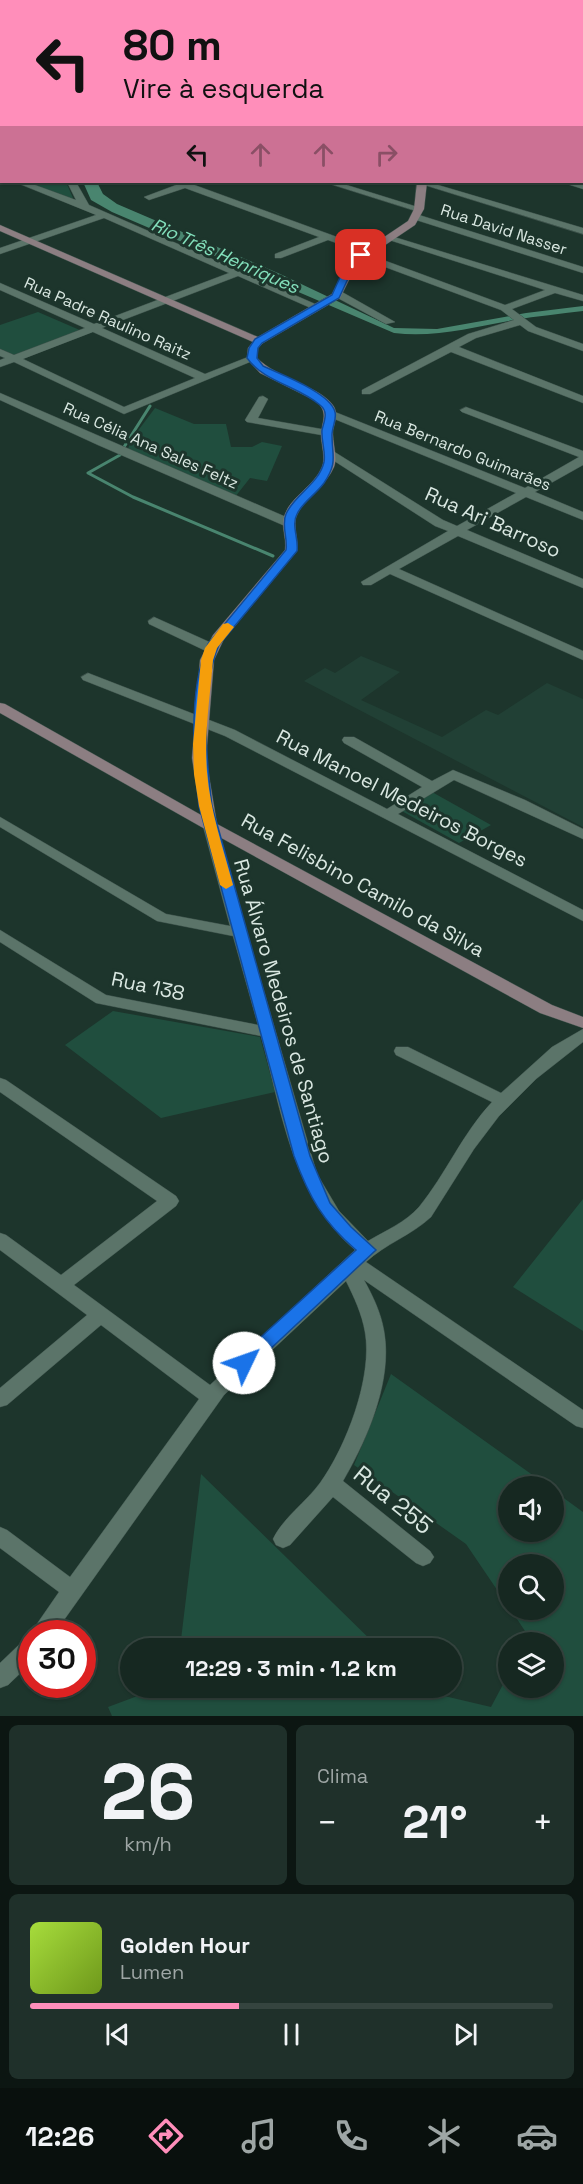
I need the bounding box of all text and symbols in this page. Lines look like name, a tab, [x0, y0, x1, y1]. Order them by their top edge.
text: 80 m	[123, 19, 222, 72]
icon: left	[24, 24, 102, 102]
text: Vire à esquerda	[123, 71, 324, 106]
icon: left	[181, 138, 214, 171]
icon: ahead	[244, 138, 277, 171]
icon: ahead	[307, 138, 340, 171]
icon: right	[370, 138, 403, 171]
street label: Rua David Nasser	[438, 199, 570, 260]
water label: Rio Três Henriques	[148, 213, 303, 299]
pin	[335, 229, 386, 280]
icon: arrive	[344, 238, 377, 271]
street label: Rua Padre Raulino Raitz	[21, 272, 195, 365]
street label: Rua Célia Ana Sales Feltz	[60, 397, 242, 494]
street label: Rua Bernardo Guimarães	[372, 405, 554, 495]
street label: Rua Ari Barroso	[421, 480, 565, 564]
street label: Rua Manoel Medeiros Borges	[272, 723, 532, 873]
street label: Rua Felisbino Camilo da Silva	[237, 807, 489, 963]
street label: Rua Álvaro Medeiros de Santiago	[228, 856, 340, 1166]
street label: Rua 138	[109, 966, 187, 1006]
position arrow	[212, 1331, 276, 1395]
street label: Rua 255	[347, 1458, 439, 1541]
map controls	[498, 1476, 564, 1698]
button: sound	[498, 1476, 564, 1542]
button: search	[498, 1554, 564, 1620]
speed limit sign: 30	[18, 1620, 96, 1698]
button: layers	[498, 1632, 564, 1698]
text: 12:29 · 3 min · 1.2 km	[185, 1654, 397, 1682]
text: 26	[101, 1742, 195, 1842]
text: Clima	[317, 1763, 368, 1789]
text: 21°	[403, 1794, 467, 1851]
text: −	[317, 1802, 337, 1844]
text: +	[533, 1802, 553, 1844]
text: km/h	[124, 1831, 172, 1857]
text: Golden Hour	[120, 1931, 250, 1959]
text: Lumen	[120, 1959, 184, 1985]
icon: previous	[101, 2018, 134, 2051]
icon: pause	[275, 2018, 308, 2051]
icon: next	[449, 2018, 482, 2051]
icon: directions	[145, 2115, 187, 2157]
icon: music	[238, 2115, 280, 2157]
icon: phone	[330, 2115, 372, 2157]
icon: climate	[423, 2115, 465, 2157]
icon: car	[516, 2115, 558, 2157]
text: 12:26	[25, 2119, 94, 2154]

